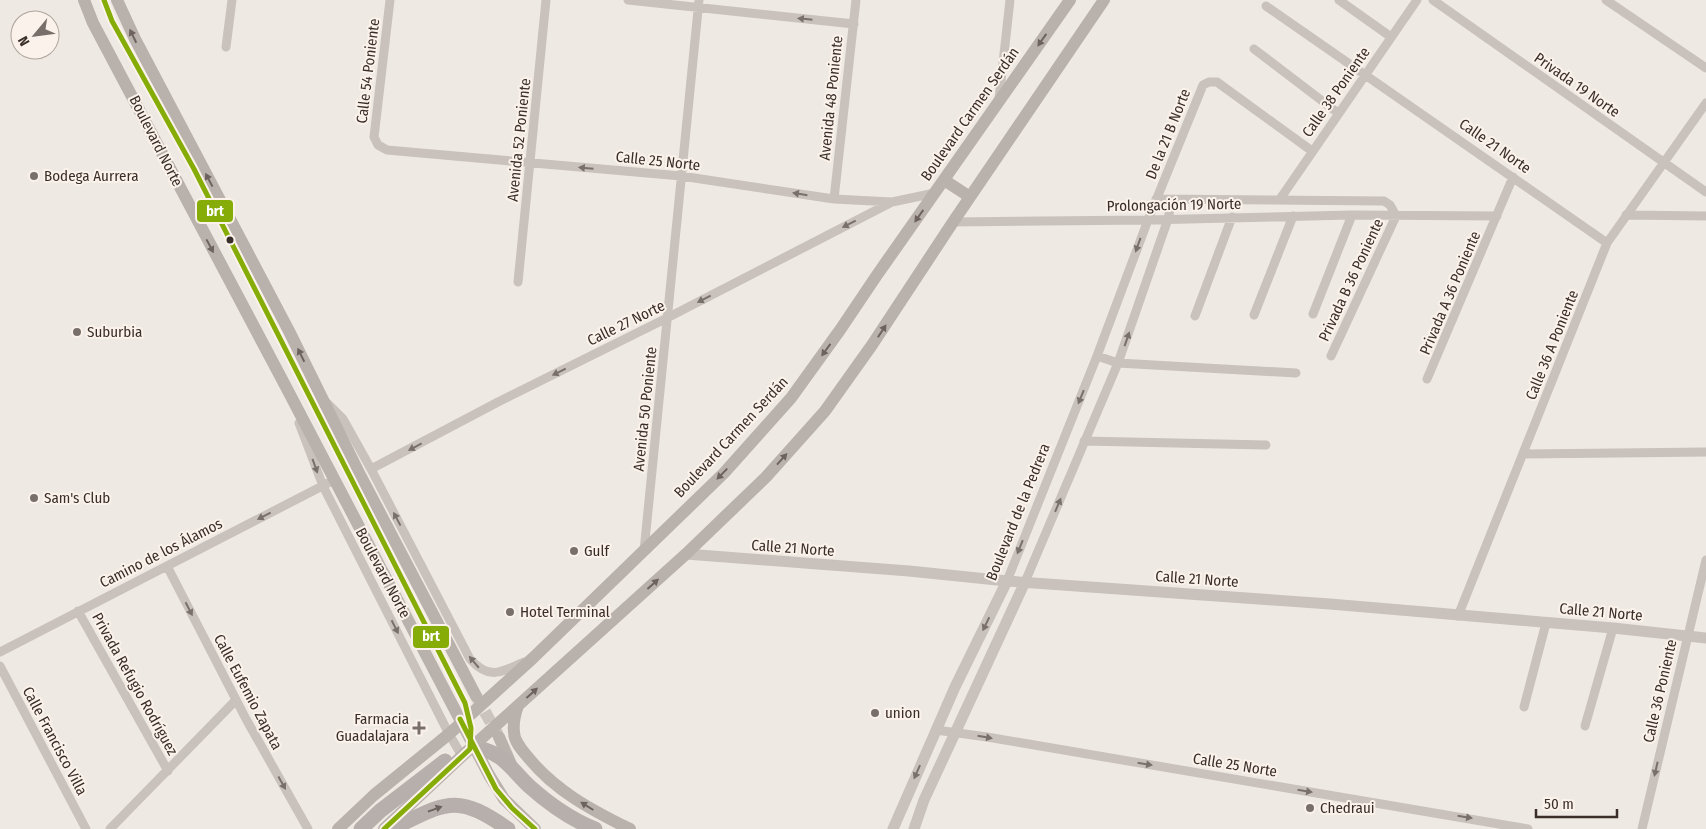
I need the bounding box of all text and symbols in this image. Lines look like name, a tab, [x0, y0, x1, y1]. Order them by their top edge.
north arrow	[10, 10, 60, 60]
one-way arrow	[797, 15, 813, 23]
street label: Calle 54 Poniente	[353, 18, 383, 124]
one-way arrow	[129, 29, 137, 43]
text: N	[15, 33, 34, 49]
one-way arrow	[1037, 33, 1047, 47]
street label: Avenida 48 Poniente	[816, 35, 846, 161]
street label: Boulevard Carmen Serdán	[917, 44, 1023, 184]
street label: Calle 38 Poniente	[1298, 44, 1374, 140]
street label: Privada 19 Norte	[1531, 49, 1623, 121]
street label: Avenida 52 Poniente	[504, 78, 534, 202]
street label: De la 21 B Norte	[1142, 86, 1194, 182]
street label: Boulevard Norte	[125, 92, 187, 190]
street label: Calle 21 Norte	[1456, 115, 1534, 177]
street label: Calle 25 Norte	[615, 148, 701, 174]
one-way arrow	[578, 164, 594, 172]
place label: Bodega Aurrera	[44, 167, 139, 185]
marker: Bodega Aurrera	[28, 170, 40, 182]
one-way arrow	[205, 173, 213, 187]
one-way arrow	[791, 190, 807, 198]
street label: Prolongación 19 Norte	[1107, 195, 1241, 215]
line badge: brt	[196, 199, 234, 223]
text: brt	[206, 203, 225, 220]
one-way arrow	[914, 209, 924, 223]
street label: Privada B 36 Poniente	[1315, 216, 1387, 344]
one-way arrow	[841, 220, 856, 228]
street label: Privada A 36 Poniente	[1416, 228, 1484, 358]
unlabelled marker	[225, 235, 235, 245]
one-way arrow	[1134, 237, 1142, 252]
one-way arrow	[206, 238, 214, 253]
street label: Calle 36 A Poniente	[1522, 287, 1582, 403]
one-way arrow	[697, 295, 711, 303]
street label: Calle 27 Norte	[584, 297, 668, 349]
place label: Suburbia	[87, 323, 142, 341]
one-way arrow	[877, 324, 886, 337]
marker: Suburbia	[71, 326, 83, 338]
one-way arrow	[1124, 331, 1131, 346]
one-way arrow	[821, 343, 832, 356]
street label: Avenida 50 Poniente	[630, 346, 660, 472]
one-way arrow	[297, 348, 305, 362]
one-way arrow	[552, 368, 566, 376]
street label: Boulevard Carmen Serdán	[670, 373, 792, 501]
one-way arrow	[1077, 389, 1084, 404]
street label: Boulevard de la Pedrera	[982, 441, 1054, 583]
one-way arrow	[407, 443, 422, 451]
one-way arrow	[776, 453, 788, 465]
one-way arrow	[311, 459, 319, 474]
one-way arrow	[716, 468, 728, 480]
place label: Sam's Club	[44, 489, 110, 507]
marker: Sam's Club	[28, 492, 40, 504]
one-way arrow	[1054, 498, 1062, 512]
one-way arrow	[257, 512, 271, 520]
one-way arrow	[393, 512, 401, 526]
street label: Camino de los Álamos	[97, 514, 225, 592]
street label: Boulevard Norte	[352, 525, 414, 621]
street label: Calle 21 Norte	[751, 536, 835, 560]
one-way arrow	[1016, 540, 1024, 554]
place label: Gulf	[584, 542, 610, 560]
marker: Gulf	[568, 545, 580, 557]
street label: Calle 21 Norte	[1155, 567, 1239, 591]
one-way arrow	[646, 578, 658, 590]
street label: Calle 21 Norte	[1559, 599, 1643, 625]
one-way arrow	[185, 602, 193, 616]
place label: Hotel Terminal	[520, 603, 610, 621]
marker: Hotel Terminal	[504, 606, 516, 618]
street label: Privada Refugio Rodríguez	[88, 610, 182, 758]
one-way arrow	[981, 617, 990, 632]
one-way arrow	[391, 620, 399, 634]
line badge: brt	[412, 625, 450, 649]
text: brt	[422, 628, 441, 645]
street label: Calle Eufemio Zapata	[210, 631, 286, 753]
street label: Calle 36 Poniente	[1639, 638, 1681, 744]
one-way arrow	[468, 655, 479, 668]
street label: Calle Francisco Villa	[19, 684, 91, 798]
one-way arrow	[526, 687, 539, 698]
place label: union	[885, 704, 920, 722]
marker: union	[869, 707, 881, 719]
place label: Farmacia Guadalajara	[336, 710, 409, 745]
marker: Farmacia Guadalajara	[413, 722, 425, 734]
one-way arrow	[977, 733, 993, 741]
street label: Calle 25 Norte	[1192, 749, 1278, 781]
one-way arrow	[1137, 760, 1153, 768]
one-way arrow	[1652, 761, 1660, 776]
one-way arrow	[913, 765, 921, 779]
one-way arrow	[278, 777, 287, 790]
scale bar	[1536, 786, 1617, 818]
one-way arrow	[1297, 787, 1313, 795]
text: 50 m	[1544, 795, 1574, 813]
place label: Chedraui	[1320, 799, 1375, 817]
one-way arrow	[580, 802, 593, 811]
marker: Chedraui	[1304, 802, 1316, 814]
one-way arrow	[428, 805, 443, 813]
one-way arrow	[1458, 814, 1474, 822]

